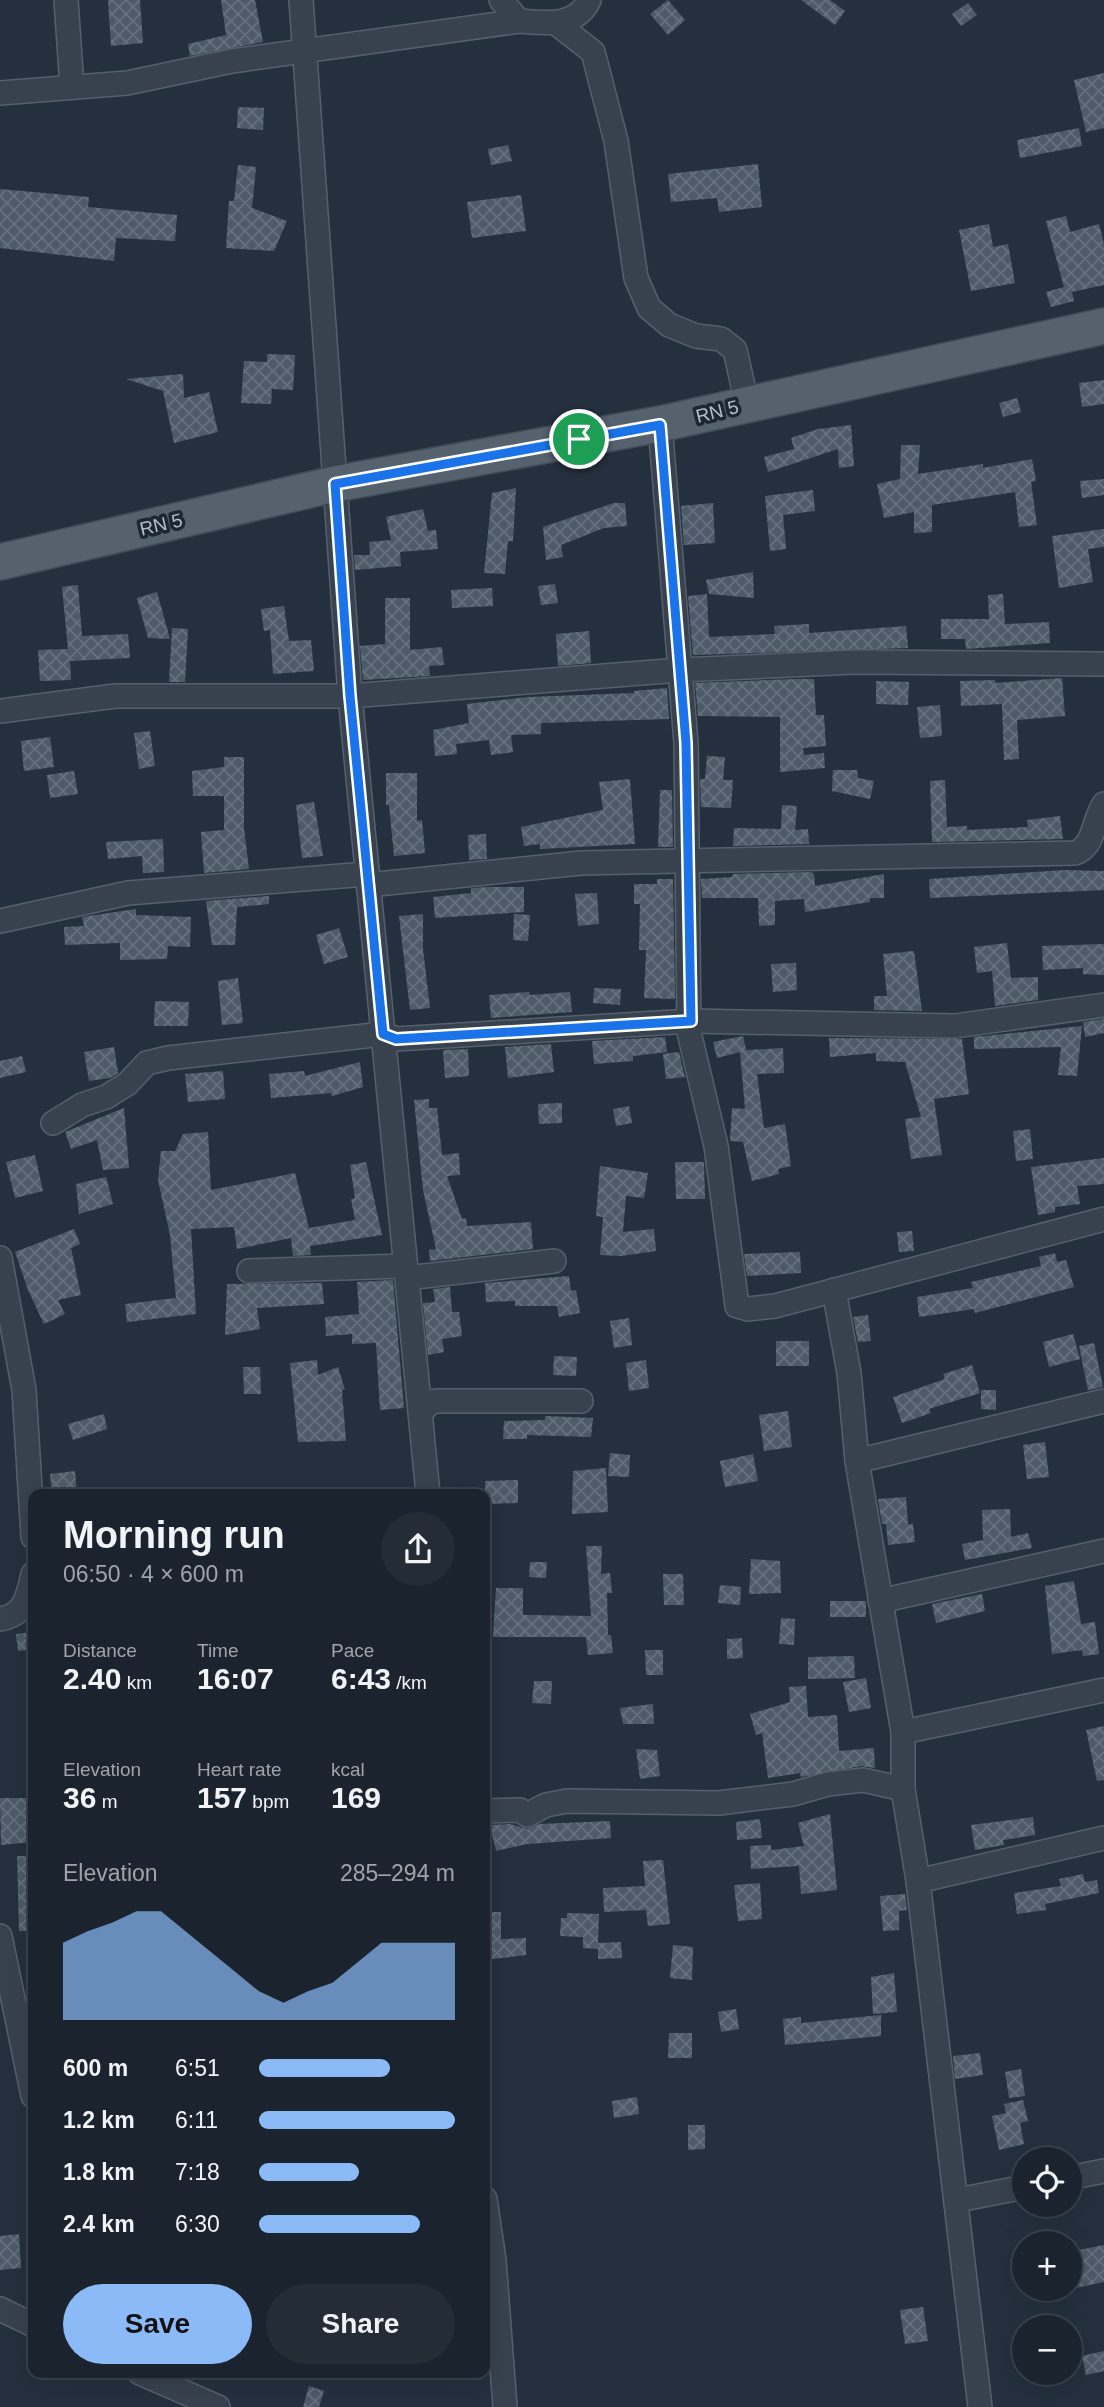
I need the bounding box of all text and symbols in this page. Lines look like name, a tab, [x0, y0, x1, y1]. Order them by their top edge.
street label: RN 5	[694, 396, 741, 427]
pin	[549, 409, 609, 469]
icon: arrive	[560, 420, 598, 458]
street label: RN 5	[138, 509, 185, 540]
button: share	[381, 1512, 455, 1586]
text: Morning run	[63, 1514, 285, 1556]
text: 06:50 · 4 × 600 m	[63, 1561, 244, 1587]
text: Distance	[63, 1640, 137, 1661]
text: Time	[197, 1640, 239, 1661]
text: Pace	[331, 1640, 374, 1661]
text: 2.40	[63, 1662, 121, 1695]
text: 16:07	[197, 1662, 274, 1695]
text: 6:43	[331, 1662, 391, 1695]
text: km	[121, 1672, 152, 1693]
text: /km	[391, 1672, 427, 1693]
text: Elevation	[63, 1759, 141, 1780]
text: Heart rate	[197, 1759, 281, 1780]
text: kcal	[331, 1759, 365, 1780]
text: 36	[63, 1781, 96, 1814]
text: 157	[197, 1781, 247, 1814]
text: 169	[331, 1781, 381, 1814]
text: m	[96, 1791, 117, 1812]
text: bpm	[247, 1791, 289, 1812]
text: Elevation	[63, 1860, 158, 1886]
text: 285–294 m	[340, 1860, 455, 1886]
text: 600 m	[63, 2055, 128, 2081]
text: 6:51	[175, 2055, 220, 2081]
text: 1.2 km	[63, 2107, 135, 2133]
text: 6:11	[175, 2107, 218, 2133]
map controls	[1012, 2147, 1082, 2385]
button: locate	[1012, 2147, 1082, 2217]
text: 1.8 km	[63, 2159, 135, 2185]
text: 7:18	[175, 2159, 220, 2185]
text: 2.4 km	[63, 2211, 135, 2237]
text: 6:30	[175, 2211, 220, 2237]
button: +	[1012, 2231, 1082, 2301]
button: Save	[63, 2284, 252, 2364]
button: Share	[266, 2284, 455, 2364]
button: −	[1012, 2315, 1082, 2385]

